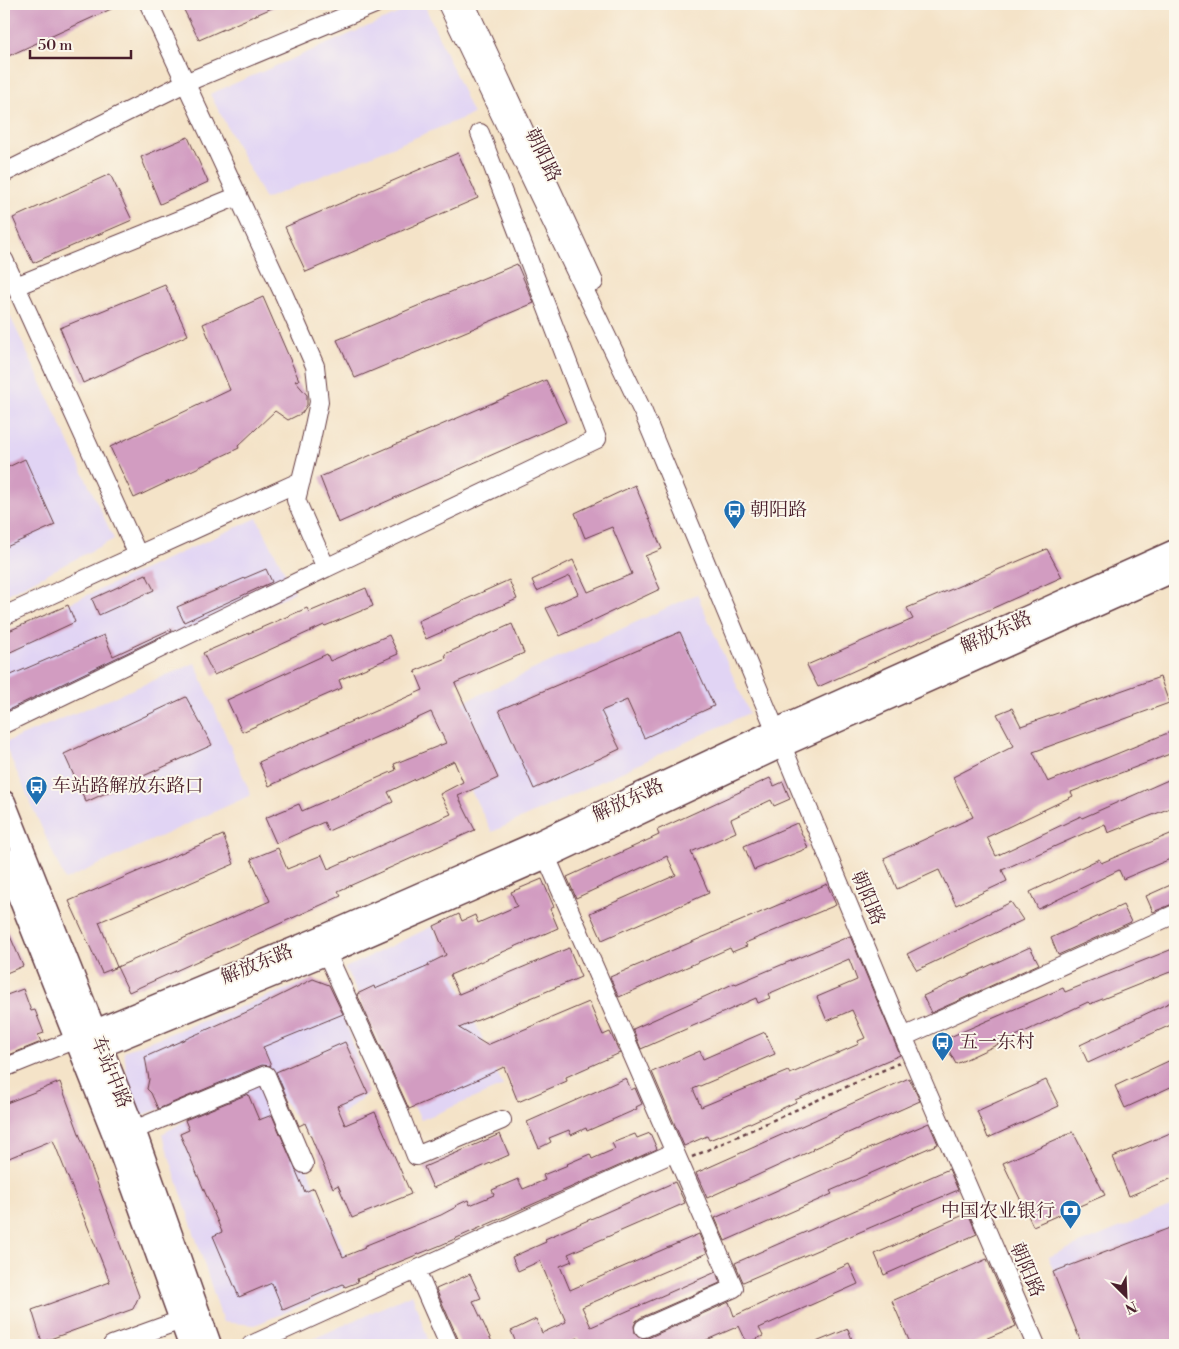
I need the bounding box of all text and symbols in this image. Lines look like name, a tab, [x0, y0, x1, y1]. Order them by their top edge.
scale bar	[30, 28, 131, 60]
text: 50 m	[38, 36, 72, 55]
street label: 朝阳路	[520, 124, 566, 186]
bus stop icon: 朝阳路	[722, 498, 746, 529]
place label: 朝阳路	[750, 498, 807, 522]
street label: 解放东路	[956, 606, 1036, 658]
street label: 解放东路	[588, 773, 668, 827]
bus stop icon: 车站路解放东路口	[24, 774, 48, 805]
place label: 车站路解放东路口	[52, 774, 204, 798]
street label: 朝阳路	[846, 867, 890, 929]
street label: 解放东路	[217, 939, 297, 989]
bus stop icon: 五一东村	[931, 1030, 955, 1061]
place label: 五一东村	[959, 1030, 1035, 1054]
street label: 车站中路	[86, 1032, 136, 1112]
place label: 中国农业银行	[941, 1199, 1055, 1223]
bank icon: 中国农业银行	[1059, 1199, 1083, 1230]
street label: 朝阳路	[1005, 1239, 1049, 1301]
north arrow	[1102, 1272, 1152, 1322]
text: N	[1122, 1296, 1140, 1317]

